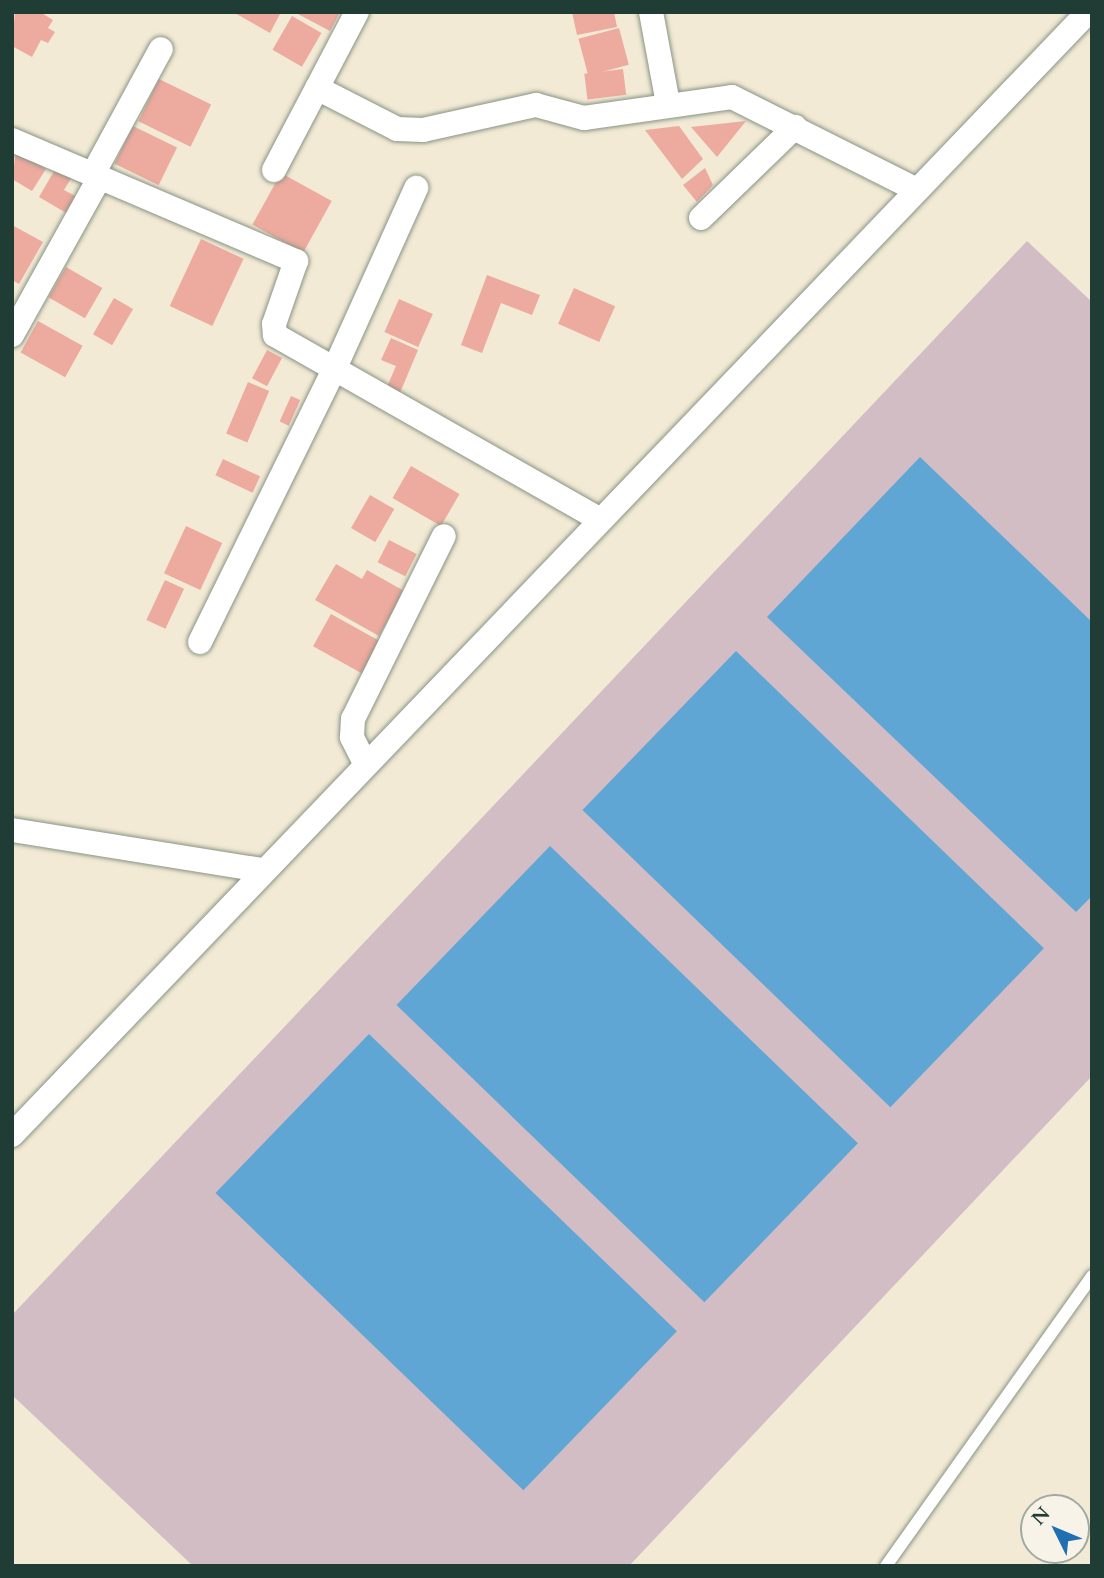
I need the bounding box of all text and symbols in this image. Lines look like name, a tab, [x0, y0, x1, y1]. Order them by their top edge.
north arrow	[1020, 1494, 1090, 1564]
text: N	[1026, 1501, 1056, 1531]

